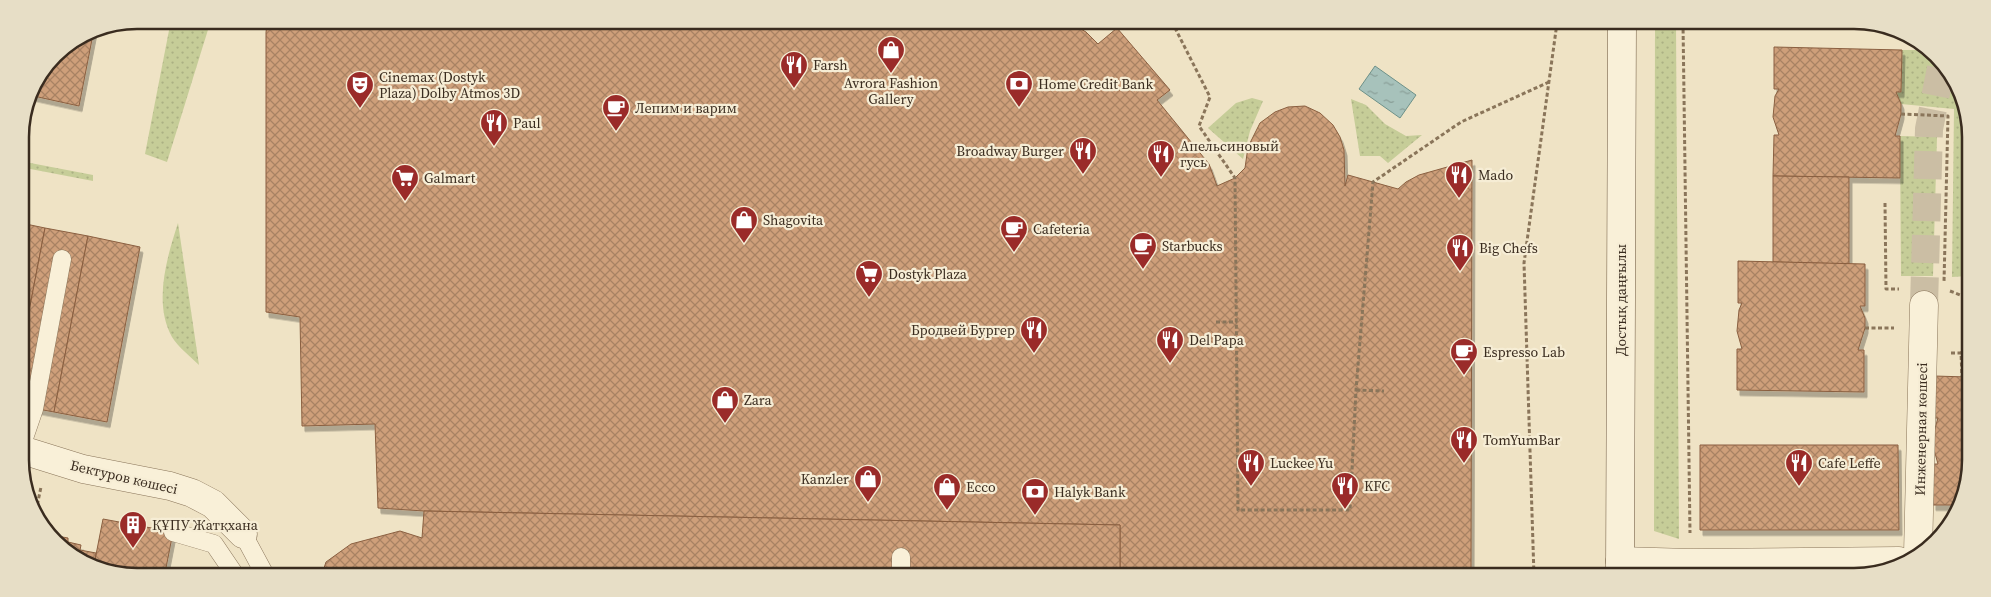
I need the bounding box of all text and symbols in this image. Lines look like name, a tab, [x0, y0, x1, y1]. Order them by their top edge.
shop icon: Avrora Fashion Gallery	[876, 35, 906, 74]
restaurant icon: Farsh	[779, 50, 809, 89]
place label: Farsh	[813, 55, 848, 75]
place label: Cinemax (Dostyk Plaza) Dolby Atmos 3D	[379, 67, 520, 103]
bank icon: Home Credit Bank	[1004, 69, 1034, 108]
theatre icon: Cinemax (Dostyk Plaza) Dolby Atmos 3D	[345, 70, 375, 109]
place label: Avrora Fashion Gallery	[844, 73, 939, 109]
place label: Home Credit Bank	[1038, 74, 1153, 94]
cafe icon: Лепим и варим	[601, 93, 631, 132]
place label: Лепим и варим	[635, 98, 737, 118]
restaurant icon: Paul	[479, 108, 509, 147]
place label: Paul	[513, 113, 541, 133]
restaurant icon: Broadway Burger	[1068, 136, 1098, 175]
place label: Апельсиновый гусь	[1180, 136, 1279, 172]
restaurant icon: Апельсиновый гусь	[1146, 139, 1176, 178]
place label: Broadway Burger	[956, 141, 1064, 161]
restaurant icon: Mado	[1444, 160, 1474, 199]
supermarket icon: Galmart	[390, 163, 420, 202]
place label: Mado	[1478, 165, 1513, 185]
place label: Galmart	[424, 168, 476, 188]
shop icon: Shagovita	[729, 205, 759, 244]
place label: Shagovita	[763, 210, 824, 230]
cafe icon: Cafeteria	[999, 214, 1029, 253]
place label: Cafeteria	[1033, 219, 1091, 239]
cafe icon: Starbucks	[1128, 231, 1158, 270]
restaurant icon: Big Chefs	[1445, 233, 1475, 272]
place label: Starbucks	[1162, 236, 1223, 256]
place label: Big Chefs	[1479, 238, 1538, 258]
street label: Достық даңғылы	[1611, 244, 1631, 356]
supermarket icon: Dostyk Plaza	[854, 259, 884, 298]
place label: Dostyk Plaza	[888, 264, 968, 284]
restaurant icon: Бродвей Бургер	[1019, 315, 1049, 354]
place label: Бродвей Бургер	[911, 320, 1015, 340]
restaurant icon: Del Papa	[1155, 325, 1185, 364]
place label: Del Papa	[1189, 330, 1245, 350]
cafe icon: Espresso Lab	[1449, 337, 1479, 376]
place label: Espresso Lab	[1483, 342, 1565, 362]
street label: Инженерная көшесі	[1910, 362, 1932, 496]
shop icon: Zara	[710, 385, 740, 424]
place label: Zara	[744, 390, 773, 410]
restaurant icon: TomYumBar	[1449, 425, 1479, 464]
place label: TomYumBar	[1483, 430, 1560, 450]
restaurant icon: Luckee Yu	[1236, 448, 1266, 487]
restaurant icon: Cafe Leffe	[1784, 448, 1814, 487]
place label: Luckee Yu	[1270, 453, 1333, 473]
place label: Cafe Leffe	[1818, 453, 1881, 473]
street label: Бектуров көшесі	[68, 455, 180, 499]
shop icon: Kanzler	[853, 464, 883, 503]
place label: Kanzler	[801, 469, 849, 489]
restaurant icon: KFC	[1330, 471, 1360, 510]
shop icon: Ecco	[932, 472, 962, 511]
place label: KFC	[1364, 476, 1390, 496]
place label: Ecco	[966, 477, 996, 497]
bank icon: Halyk Bank	[1020, 477, 1050, 516]
place label: Halyk Bank	[1054, 482, 1126, 502]
building icon: ҚҰПУ Жатқхана	[118, 510, 148, 549]
place label: ҚҰПУ Жатқхана	[152, 515, 259, 535]

